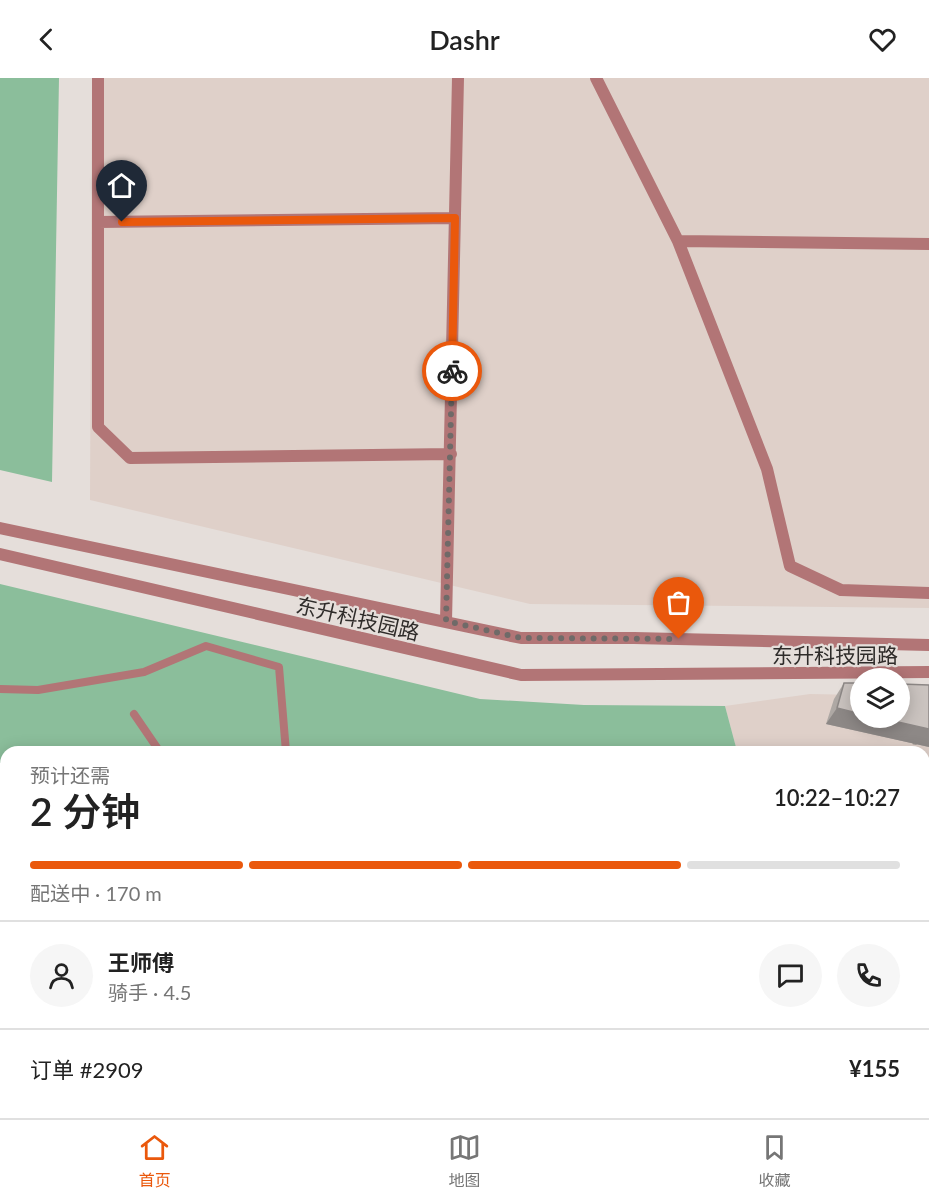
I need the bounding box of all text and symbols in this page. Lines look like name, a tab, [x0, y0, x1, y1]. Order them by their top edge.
icon: back	[30, 23, 63, 56]
text: Dashr	[429, 23, 500, 56]
icon: heart	[866, 23, 899, 56]
pin	[96, 160, 147, 222]
icon: home	[105, 169, 138, 202]
courier	[422, 341, 482, 401]
icon: bike	[436, 355, 469, 388]
pin	[653, 577, 704, 639]
icon: bag	[662, 586, 695, 619]
street label: 东升科技园路	[294, 592, 422, 644]
street label: 东升科技园路	[772, 642, 898, 667]
map controls	[850, 668, 910, 728]
button: layers	[850, 668, 910, 728]
text: 预计还需	[30, 763, 110, 787]
text: 10:22–10:27	[774, 784, 900, 811]
text: 2 分钟	[30, 788, 140, 834]
text: 配送中 · 170 m	[30, 881, 162, 905]
button: person	[30, 944, 93, 1007]
button: chat	[759, 944, 822, 1007]
button: phone	[837, 944, 900, 1007]
text: 王师傅	[108, 949, 174, 976]
text: 骑手 · 4.5	[108, 980, 191, 1004]
text: ¥155	[849, 1055, 900, 1082]
text: 订单 #2909	[30, 1056, 143, 1083]
tab: 首页	[138, 1131, 171, 1191]
tab: 地图	[448, 1131, 481, 1191]
tab: 收藏	[758, 1131, 791, 1191]

